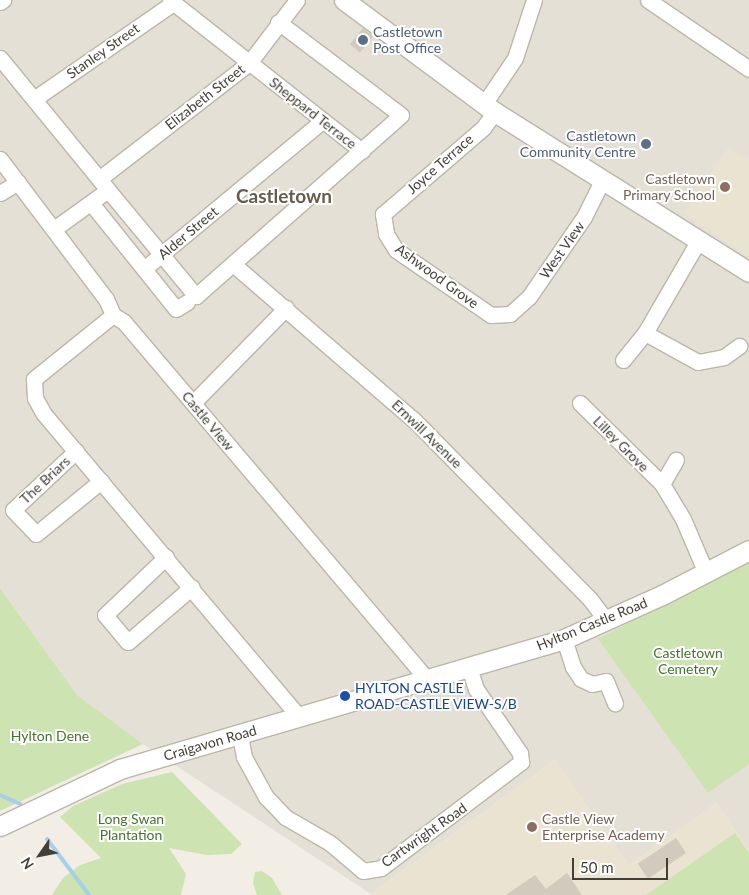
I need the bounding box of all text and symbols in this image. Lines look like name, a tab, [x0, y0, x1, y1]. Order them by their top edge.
street label: Stanley Street	[63, 20, 143, 82]
place label: Castletown Post Office	[373, 24, 443, 56]
marker: Castletown Post Office	[357, 34, 369, 46]
street label: Elizabeth Street	[162, 61, 248, 133]
street label: Sheppard Terrace	[266, 74, 360, 152]
place label: Castletown Community Centre	[519, 128, 636, 160]
street label: Joyce Terrace	[403, 130, 477, 198]
marker: Castletown Community Centre	[640, 138, 652, 150]
place label: Castletown Primary School	[623, 171, 715, 203]
marker: Castletown Primary School	[719, 181, 731, 193]
district label: Castletown	[236, 185, 332, 207]
street label: Alder Street	[154, 203, 222, 263]
street label: West View	[536, 218, 588, 282]
street label: Ashwood Grove	[392, 240, 482, 312]
street label: Castle View	[178, 388, 238, 454]
street label: Ernwill Avenue	[388, 396, 466, 472]
street label: Lilley Grove	[590, 413, 652, 475]
street label: The Briars	[16, 453, 74, 507]
street label: Hylton Castle Road	[534, 594, 650, 654]
park label: Castletown Cemetery	[653, 645, 723, 678]
place label: HYLTON CASTLE ROAD-CASTLE VIEW-S/B	[355, 680, 517, 712]
marker: HYLTON CASTLE ROAD-CASTLE VIEW-S/B	[339, 690, 351, 702]
street label: Craigavon Road	[161, 722, 259, 764]
park label: Hylton Dene	[11, 728, 89, 744]
street label: Cartwright Road	[378, 799, 470, 871]
park label: Long Swan Plantation	[98, 811, 164, 844]
place label: Castle View Enterprise Academy	[542, 811, 665, 844]
marker: Castle View Enterprise Academy	[526, 821, 538, 833]
north arrow	[15, 830, 65, 880]
scale bar	[574, 848, 670, 880]
text: N	[17, 854, 37, 873]
text: 50 m	[580, 858, 614, 876]

